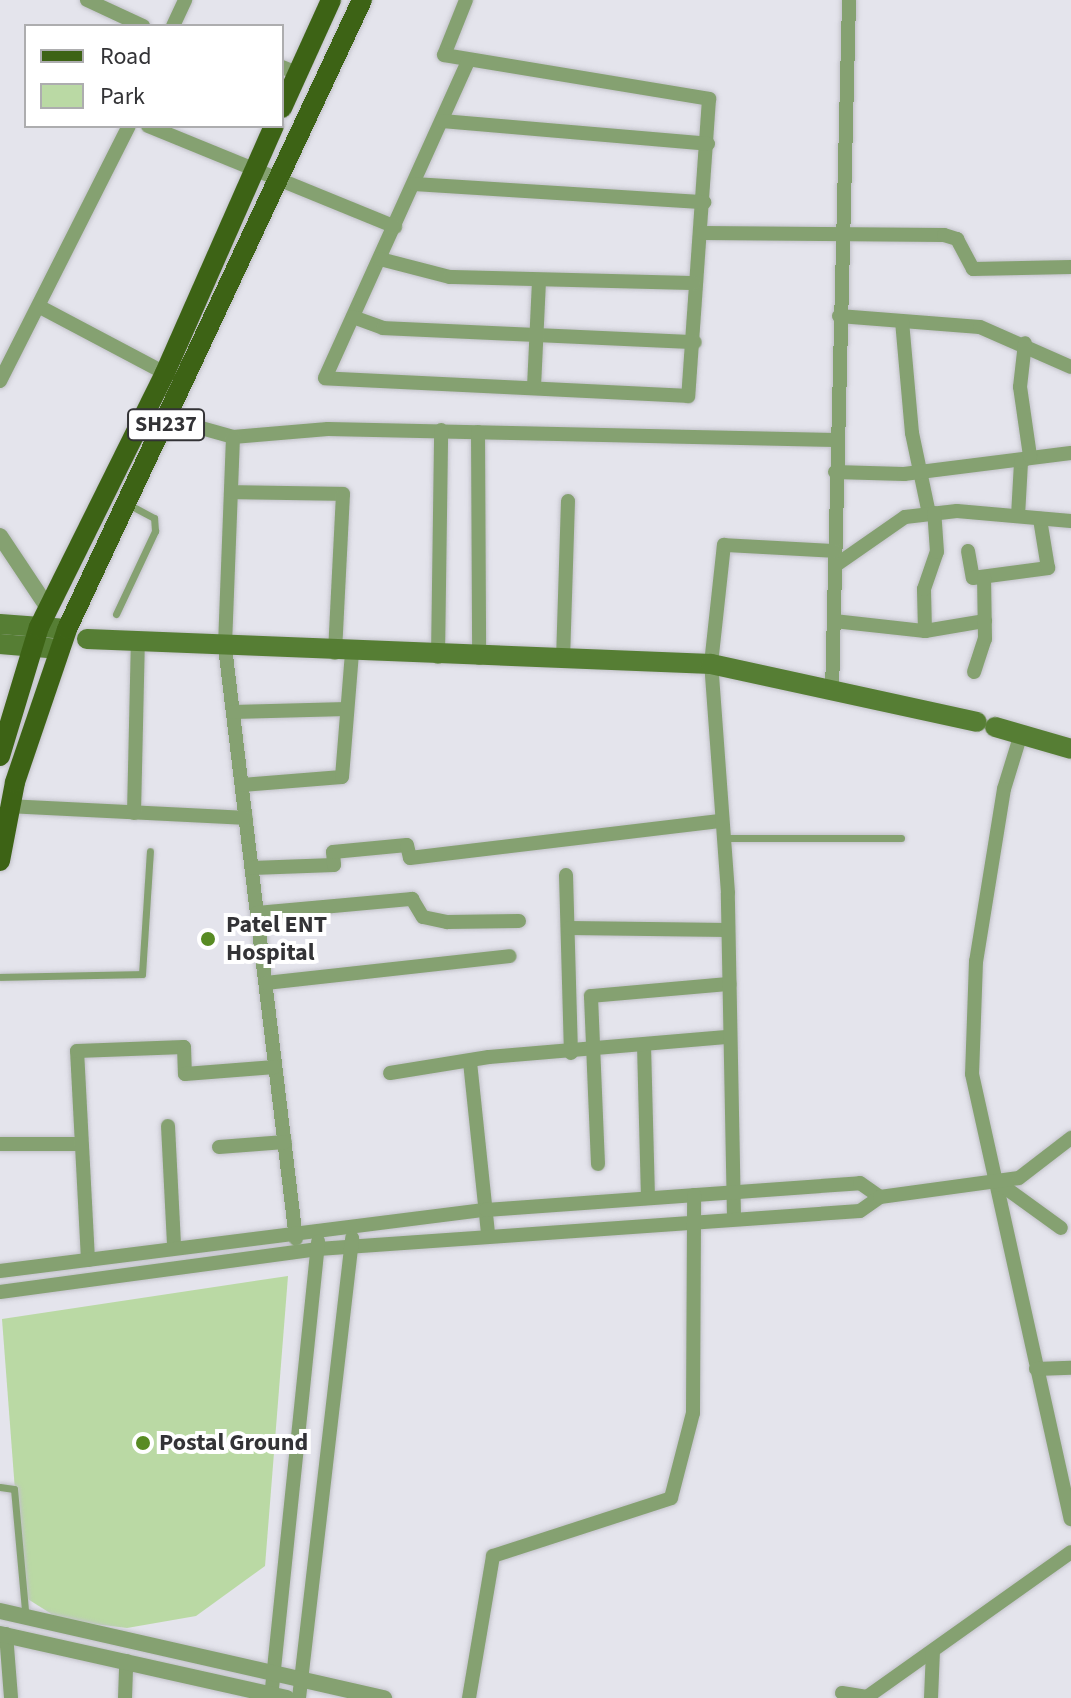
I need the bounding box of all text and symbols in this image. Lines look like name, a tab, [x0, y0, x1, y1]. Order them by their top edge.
legend	[24, 24, 284, 128]
text: Road	[100, 39, 152, 74]
text: Park	[100, 79, 145, 114]
road number: SH237	[126, 407, 206, 443]
place label: Patel ENT Hospital	[226, 911, 327, 967]
marker: Patel ENT Hospital	[197, 928, 219, 950]
place label: Postal Ground	[159, 1429, 308, 1457]
marker: Postal Ground	[134, 1434, 152, 1452]

